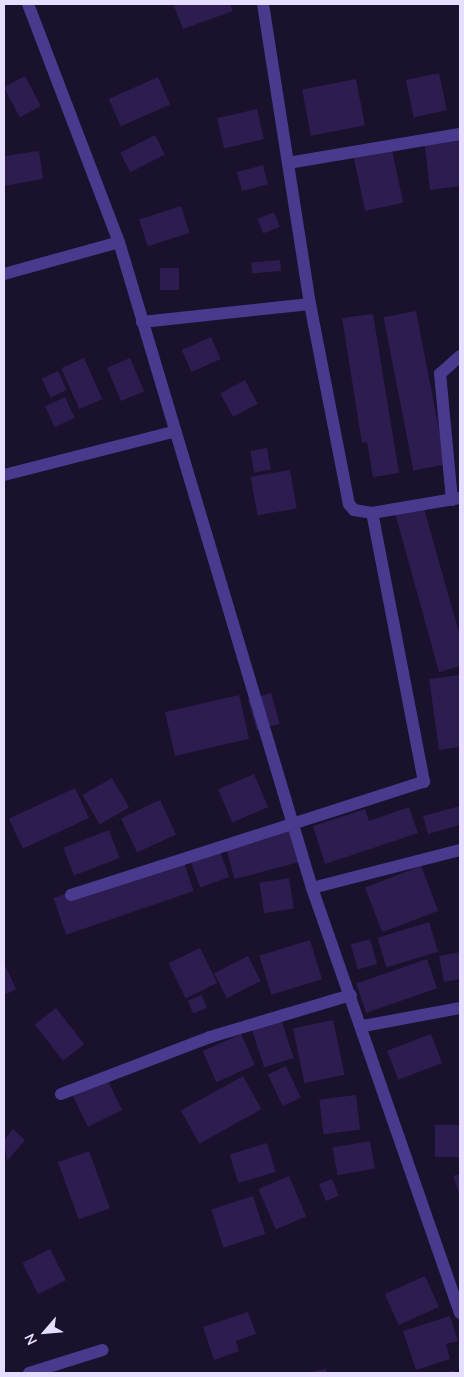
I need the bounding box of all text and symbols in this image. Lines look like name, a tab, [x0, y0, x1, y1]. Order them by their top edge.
north arrow	[20, 1307, 70, 1357]
text: N	[20, 1330, 42, 1348]

